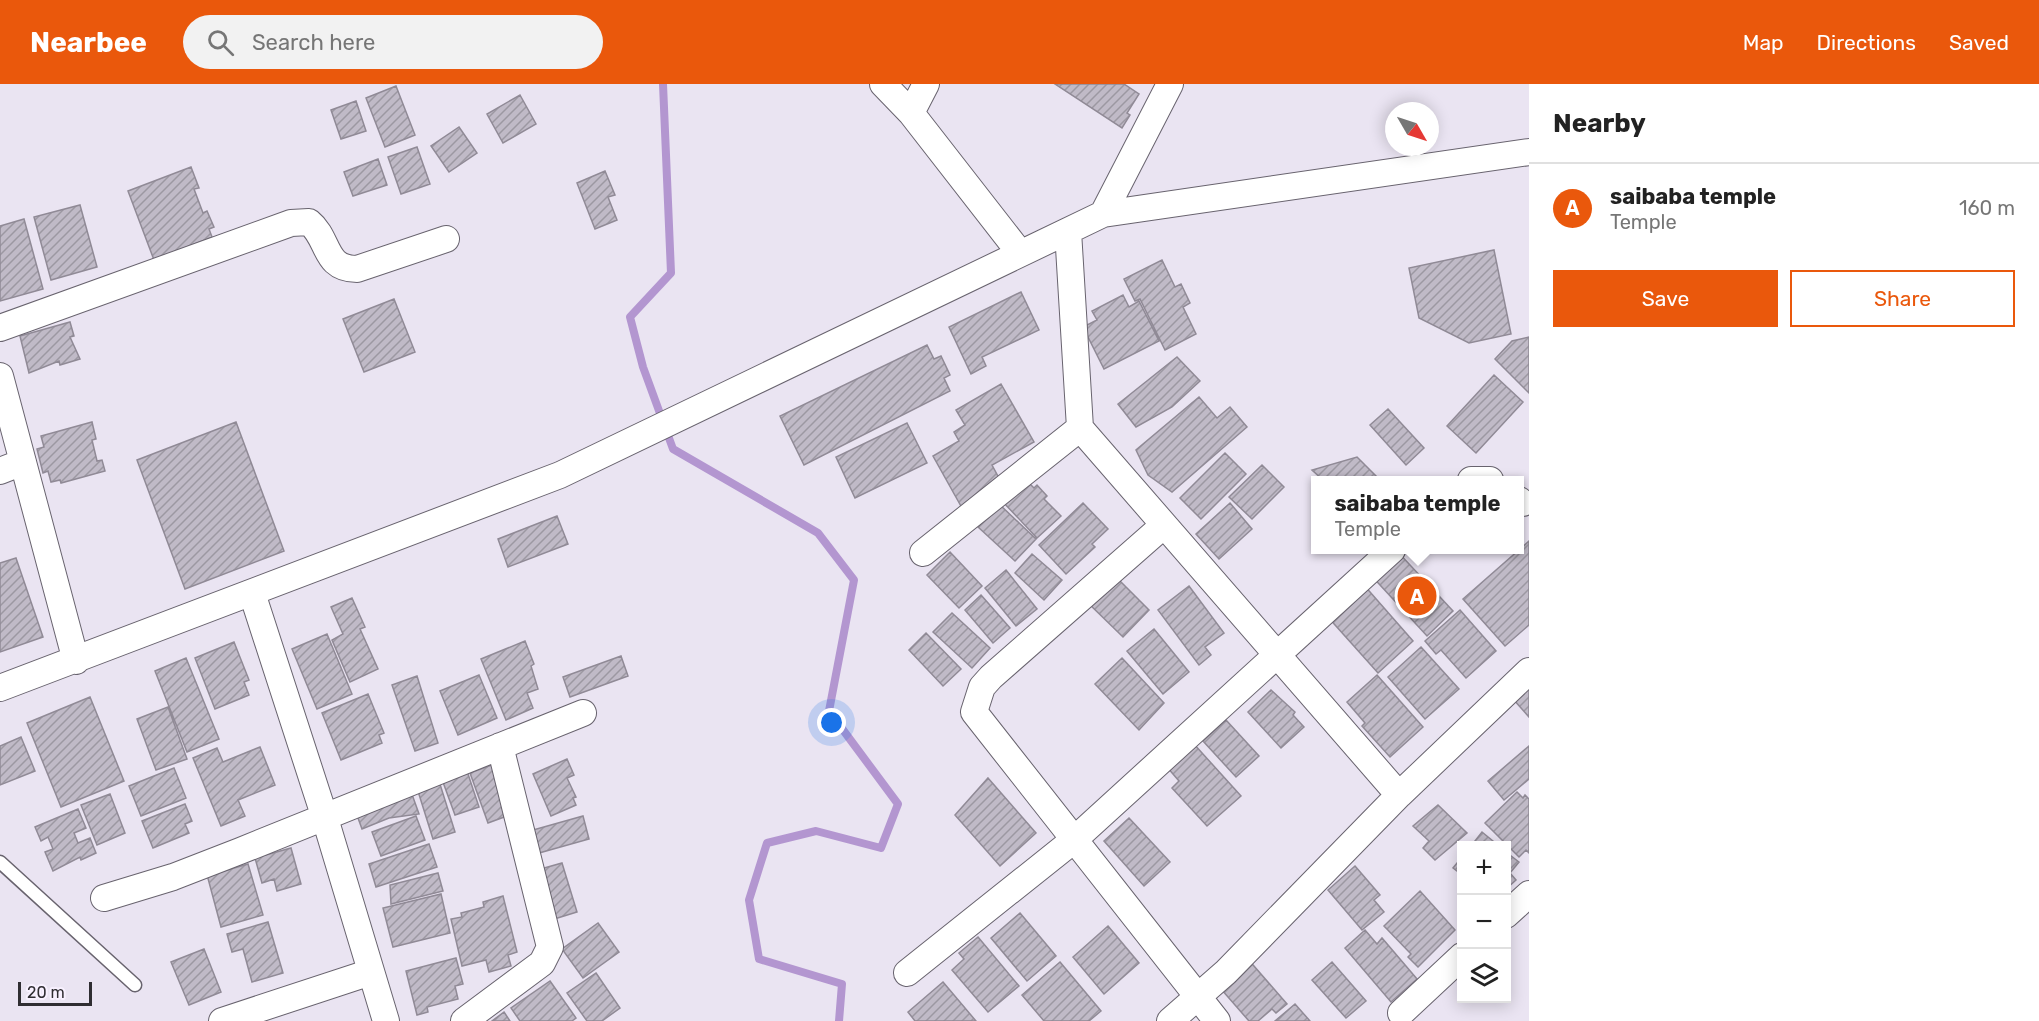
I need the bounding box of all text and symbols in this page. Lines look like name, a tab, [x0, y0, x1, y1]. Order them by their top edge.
search box	[183, 15, 603, 69]
text: Nearbee	[30, 26, 147, 59]
icon: search	[204, 26, 237, 59]
text: Search here	[252, 29, 375, 56]
text: Map	[1743, 30, 1784, 55]
text: Directions	[1817, 30, 1916, 55]
text: Saved	[1949, 30, 2009, 55]
north arrow	[1385, 102, 1439, 156]
text: Nearby	[1553, 108, 1646, 139]
text: saibaba temple	[1610, 183, 1776, 210]
text: A	[1565, 196, 1580, 220]
text: 160 m	[1959, 196, 2015, 220]
text: Temple	[1610, 210, 1677, 234]
button: Save	[1553, 270, 1778, 327]
button: Share	[1790, 270, 2015, 327]
popup	[1311, 476, 1524, 554]
text: saibaba temple	[1334, 490, 1501, 517]
text: Temple	[1334, 517, 1401, 541]
pin: A	[1398, 574, 1436, 618]
your location	[817, 708, 846, 737]
map controls	[1457, 841, 1511, 1003]
button: +	[1457, 841, 1511, 895]
button: −	[1457, 895, 1511, 949]
button: layers	[1457, 949, 1511, 1003]
scale bar	[18, 979, 92, 1006]
text: 20 m	[27, 983, 65, 1002]

